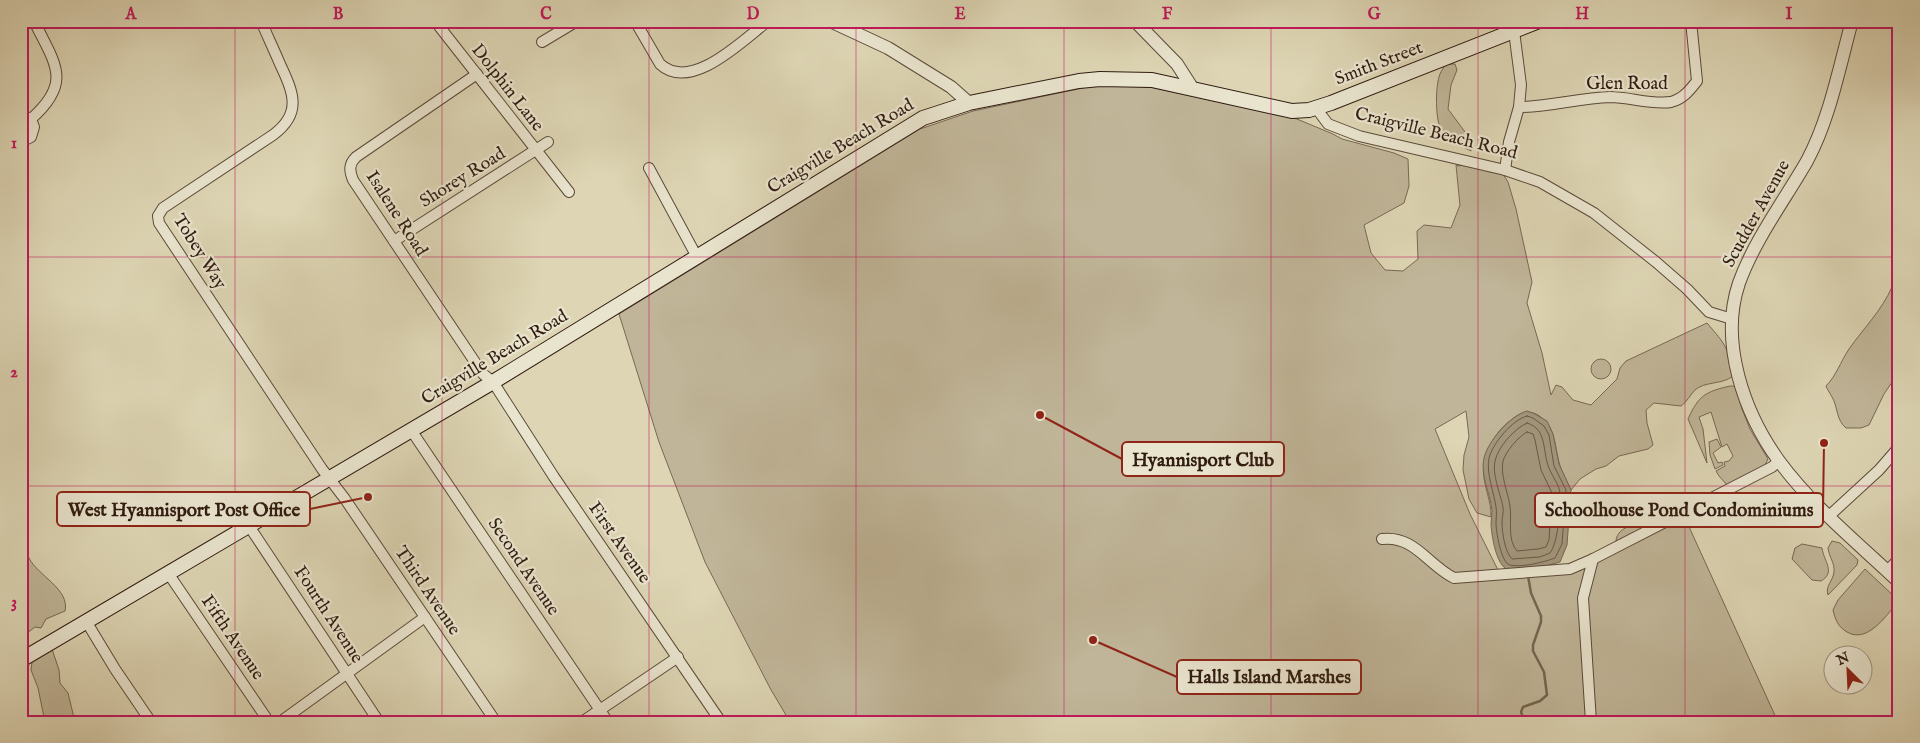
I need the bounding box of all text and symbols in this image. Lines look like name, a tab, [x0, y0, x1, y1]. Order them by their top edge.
text: A	[125, 5, 138, 25]
text: B	[333, 5, 344, 25]
text: C	[540, 5, 552, 25]
text: D	[747, 5, 760, 25]
text: E	[954, 5, 966, 25]
text: F	[1162, 5, 1173, 25]
text: G	[1368, 5, 1381, 25]
text: H	[1575, 5, 1589, 25]
text: I	[1786, 5, 1793, 25]
street label: Smith Street	[1332, 37, 1426, 91]
street label: Dolphin Lane	[466, 40, 548, 136]
street label: Glen Road	[1586, 73, 1668, 96]
street label: Craigville Beach Road	[764, 94, 919, 200]
street label: Craigville Beach Road	[1352, 103, 1520, 165]
text: 1	[11, 134, 17, 154]
street label: Shorey Road	[416, 142, 510, 213]
street label: Scudder Avenue	[1718, 156, 1796, 272]
street label: Isalene Road	[360, 167, 432, 261]
street label: Tobey Way	[167, 210, 231, 294]
street label: Craigville Beach Road	[418, 305, 573, 411]
text: 2	[10, 363, 18, 383]
callout: Hyannisport Club	[1122, 442, 1284, 476]
text: Hyannisport Club	[1132, 449, 1274, 473]
callout: West Hyannisport Post Office	[57, 492, 310, 526]
callout: Schoolhouse Pond Condominiums	[1535, 493, 1823, 527]
street label: First Avenue	[583, 498, 655, 588]
text: West Hyannisport Post Office	[67, 499, 300, 523]
text: Schoolhouse Pond Condominiums	[1545, 499, 1814, 523]
street label: Second Avenue	[482, 514, 564, 620]
street label: Third Avenue	[389, 542, 465, 640]
street label: Fourth Avenue	[288, 562, 368, 668]
street label: Fifth Avenue	[195, 591, 269, 685]
text: 3	[11, 593, 17, 613]
north arrow	[1822, 646, 1872, 696]
text: N	[1833, 648, 1852, 670]
callout: Halls Island Marshes	[1177, 660, 1361, 694]
text: Halls Island Marshes	[1187, 666, 1351, 690]

